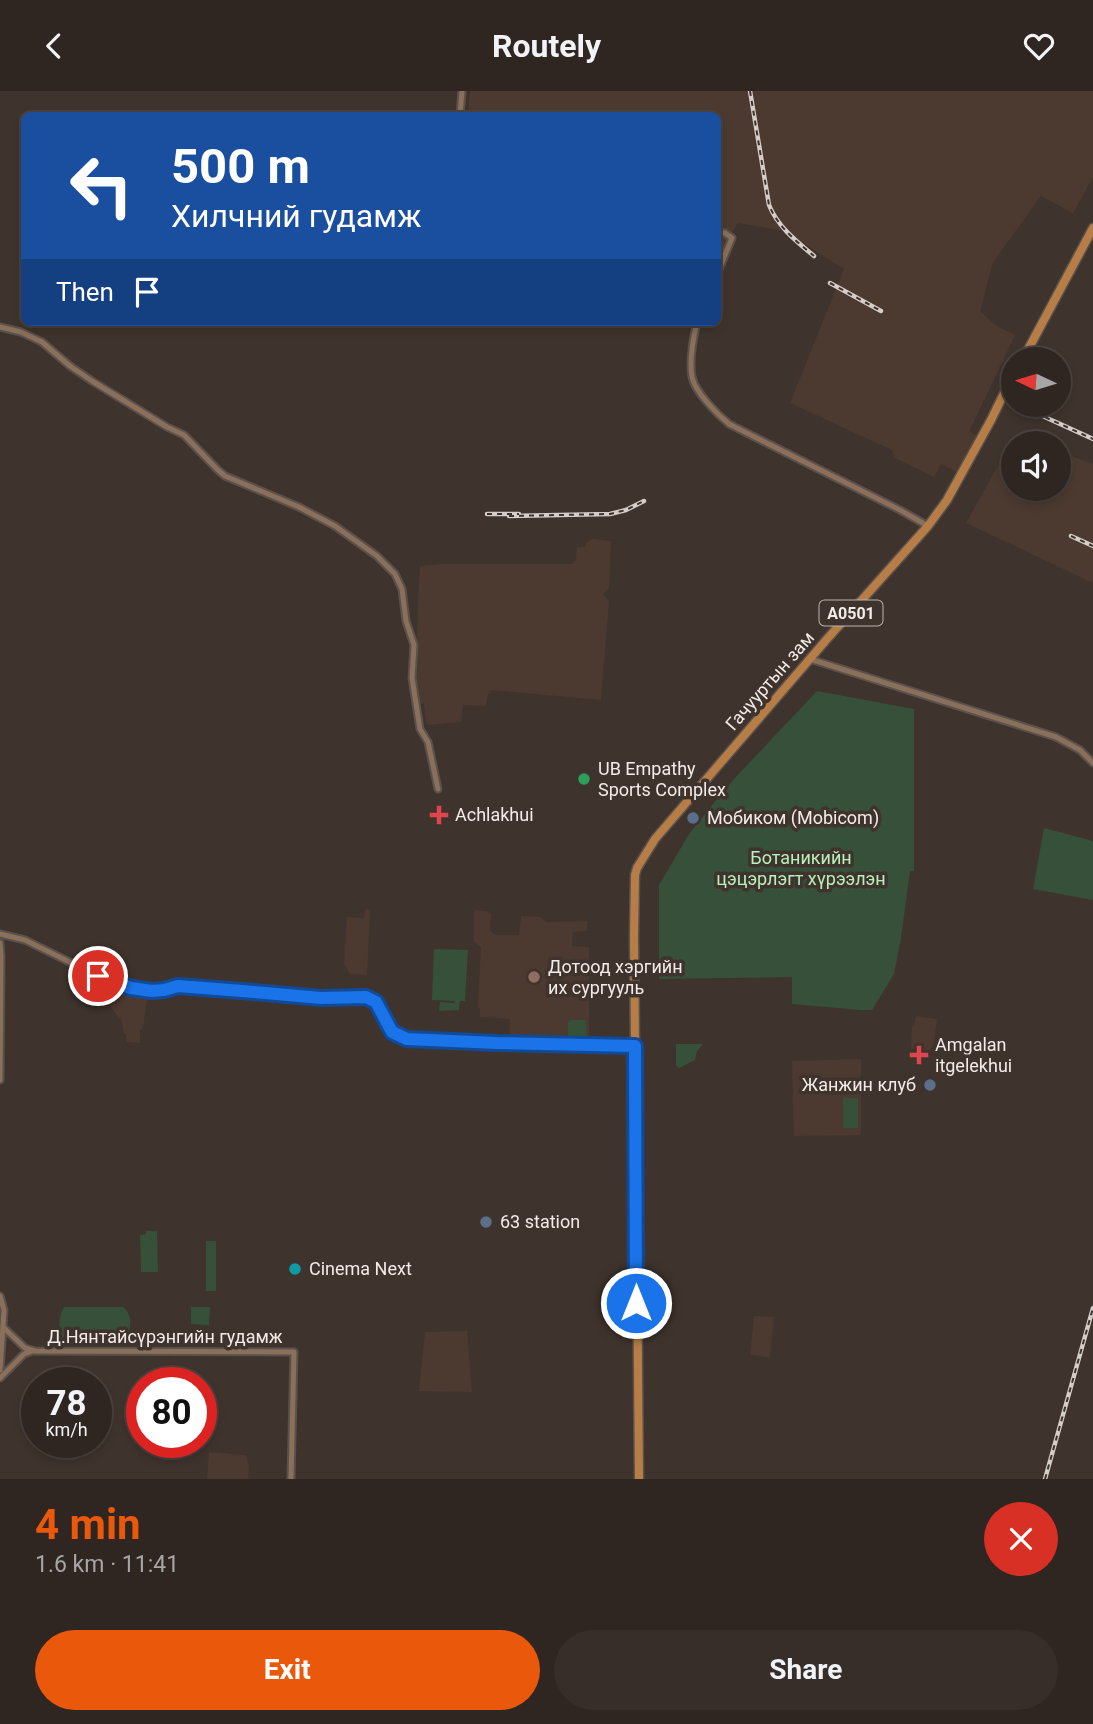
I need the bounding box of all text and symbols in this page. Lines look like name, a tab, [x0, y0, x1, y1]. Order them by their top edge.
icon: back	[35, 27, 73, 65]
text: Routely	[492, 27, 601, 65]
icon: heart	[1020, 27, 1058, 65]
text: 500 m	[171, 138, 310, 195]
icon: left	[56, 140, 147, 231]
text: Хилчний гудамж	[171, 197, 421, 235]
icon: arrive	[128, 273, 166, 311]
text: Then	[56, 277, 114, 307]
north arrow	[1001, 347, 1071, 417]
map controls	[1001, 347, 1071, 501]
button: sound	[1001, 431, 1071, 501]
road number: A0501	[820, 600, 882, 625]
street label: Гачууртын зам	[721, 627, 818, 734]
place label: UB Empathy Sports Complex	[598, 758, 726, 800]
marker: UB Empathy Sports Complex	[576, 771, 592, 787]
place label: Achlakhui	[455, 804, 534, 825]
marker: Achlakhui	[429, 805, 449, 825]
place label: Мобиком (Mobicom)	[707, 807, 879, 829]
marker: Мобиком (Mobicom)	[685, 810, 701, 826]
park label: Ботаникийн цэцэрлэгт хүрээлэн	[716, 847, 886, 889]
pin	[68, 946, 128, 1006]
place label: Дотоод хэргийн их сургууль	[548, 956, 683, 998]
icon: arrive	[79, 957, 117, 995]
marker: Дотоод хэргийн их сургууль	[526, 969, 542, 985]
place label: Amgalan itgelekhui	[935, 1034, 1012, 1076]
marker: Amgalan itgelekhui	[909, 1045, 929, 1065]
place label: Жанжин клуб	[802, 1074, 916, 1095]
marker: Жанжин клуб	[922, 1077, 938, 1093]
place label: 63 station	[500, 1211, 580, 1232]
marker: 63 station	[478, 1214, 494, 1230]
place label: Cinema Next	[309, 1258, 412, 1279]
marker: Cinema Next	[287, 1261, 303, 1277]
position arrow	[599, 1266, 673, 1340]
street label: Д.Нянтайсүрэнгийн гудамж	[47, 1326, 283, 1347]
speed limit sign: 80	[126, 1367, 217, 1458]
text: 78	[46, 1383, 87, 1424]
text: km/h	[45, 1419, 88, 1440]
text: 4 min	[35, 1500, 141, 1549]
button: close	[984, 1502, 1058, 1576]
text: 1.6 km · 11:41	[35, 1551, 179, 1578]
button: Exit	[35, 1630, 540, 1710]
button: Share	[554, 1630, 1058, 1710]

